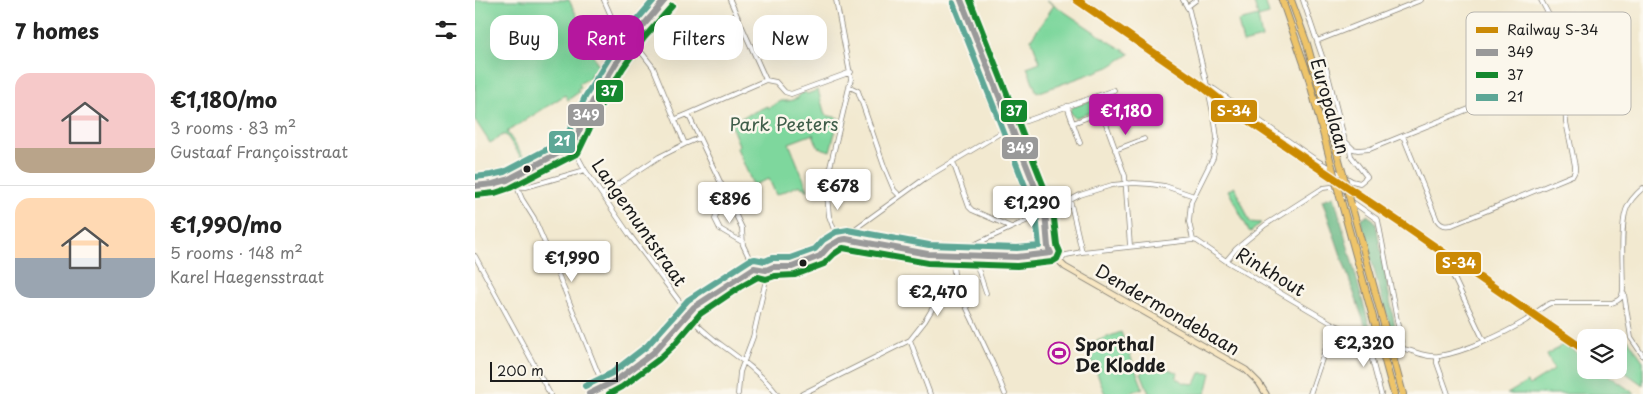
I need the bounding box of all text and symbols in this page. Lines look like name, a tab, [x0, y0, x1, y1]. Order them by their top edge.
legend	[1466, 12, 1631, 115]
text: 7 homes	[15, 14, 99, 46]
chip: Buy	[490, 15, 558, 60]
chip: Rent	[568, 15, 644, 60]
chip: Filters	[654, 15, 743, 60]
chip: New	[753, 15, 827, 60]
icon: filters	[432, 16, 460, 44]
text: Railway S-34	[1507, 19, 1599, 40]
text: 349	[1507, 41, 1533, 62]
street label: Europalaan	[1304, 55, 1358, 157]
text: 37	[1507, 64, 1524, 85]
line badge: 37	[595, 79, 624, 103]
text: 37	[601, 80, 618, 101]
text: €1,180/mo	[170, 83, 277, 115]
text: 21	[1507, 86, 1523, 107]
icon: home	[55, 93, 115, 153]
pin: €1,180	[1085, 94, 1167, 136]
text: €1,180	[1100, 98, 1152, 122]
line badge: 37	[1000, 99, 1028, 123]
line badge: S-34	[1210, 99, 1258, 123]
text: 37	[1006, 100, 1023, 121]
text: S-34	[1217, 100, 1251, 121]
line badge: 349	[567, 103, 605, 127]
text: 349	[572, 104, 600, 125]
park label: Park Peeters	[729, 110, 839, 137]
text: 3 rooms · 83 m²	[170, 115, 296, 139]
line badge: 21	[548, 130, 576, 154]
text: 21	[554, 130, 571, 151]
line badge: 349	[1001, 136, 1039, 160]
text: 349	[1006, 137, 1034, 158]
text: Gustaaf Françoisstraat	[170, 139, 348, 163]
street label: Langemuntstraat	[586, 153, 694, 291]
unlabelled marker	[522, 164, 532, 174]
pin: €678	[808, 168, 868, 211]
text: €678	[817, 173, 859, 197]
pin: €896	[700, 182, 760, 224]
text: €896	[709, 186, 751, 210]
pin: €1,290	[991, 186, 1073, 228]
text: €1,290	[1004, 190, 1060, 214]
text: €1,990/mo	[170, 208, 282, 240]
icon: home	[55, 218, 115, 278]
text: 5 rooms · 148 m²	[170, 240, 303, 264]
pin: €1,990	[531, 240, 613, 283]
street label: Rinkhout	[1231, 240, 1311, 302]
text: €1,990	[544, 245, 600, 269]
line badge: S-34	[1435, 251, 1482, 275]
text: S-34	[1442, 252, 1476, 273]
street label: Dendermondebaan	[1091, 257, 1245, 361]
unlabelled marker	[798, 258, 808, 268]
text: Karel Haegensstraat	[170, 264, 324, 288]
pin: €2,470	[897, 274, 979, 317]
text: €2,470	[909, 279, 967, 303]
pin: €2,320	[1323, 326, 1405, 368]
map controls	[1577, 329, 1627, 379]
button: layers	[1577, 329, 1627, 379]
place label: Sporthal De Klodde	[1075, 330, 1166, 378]
text: €2,320	[1334, 330, 1394, 354]
sports icon: Sporthal De Klodde	[1047, 341, 1071, 365]
scale bar	[490, 359, 617, 382]
text: 200 m	[497, 360, 544, 381]

